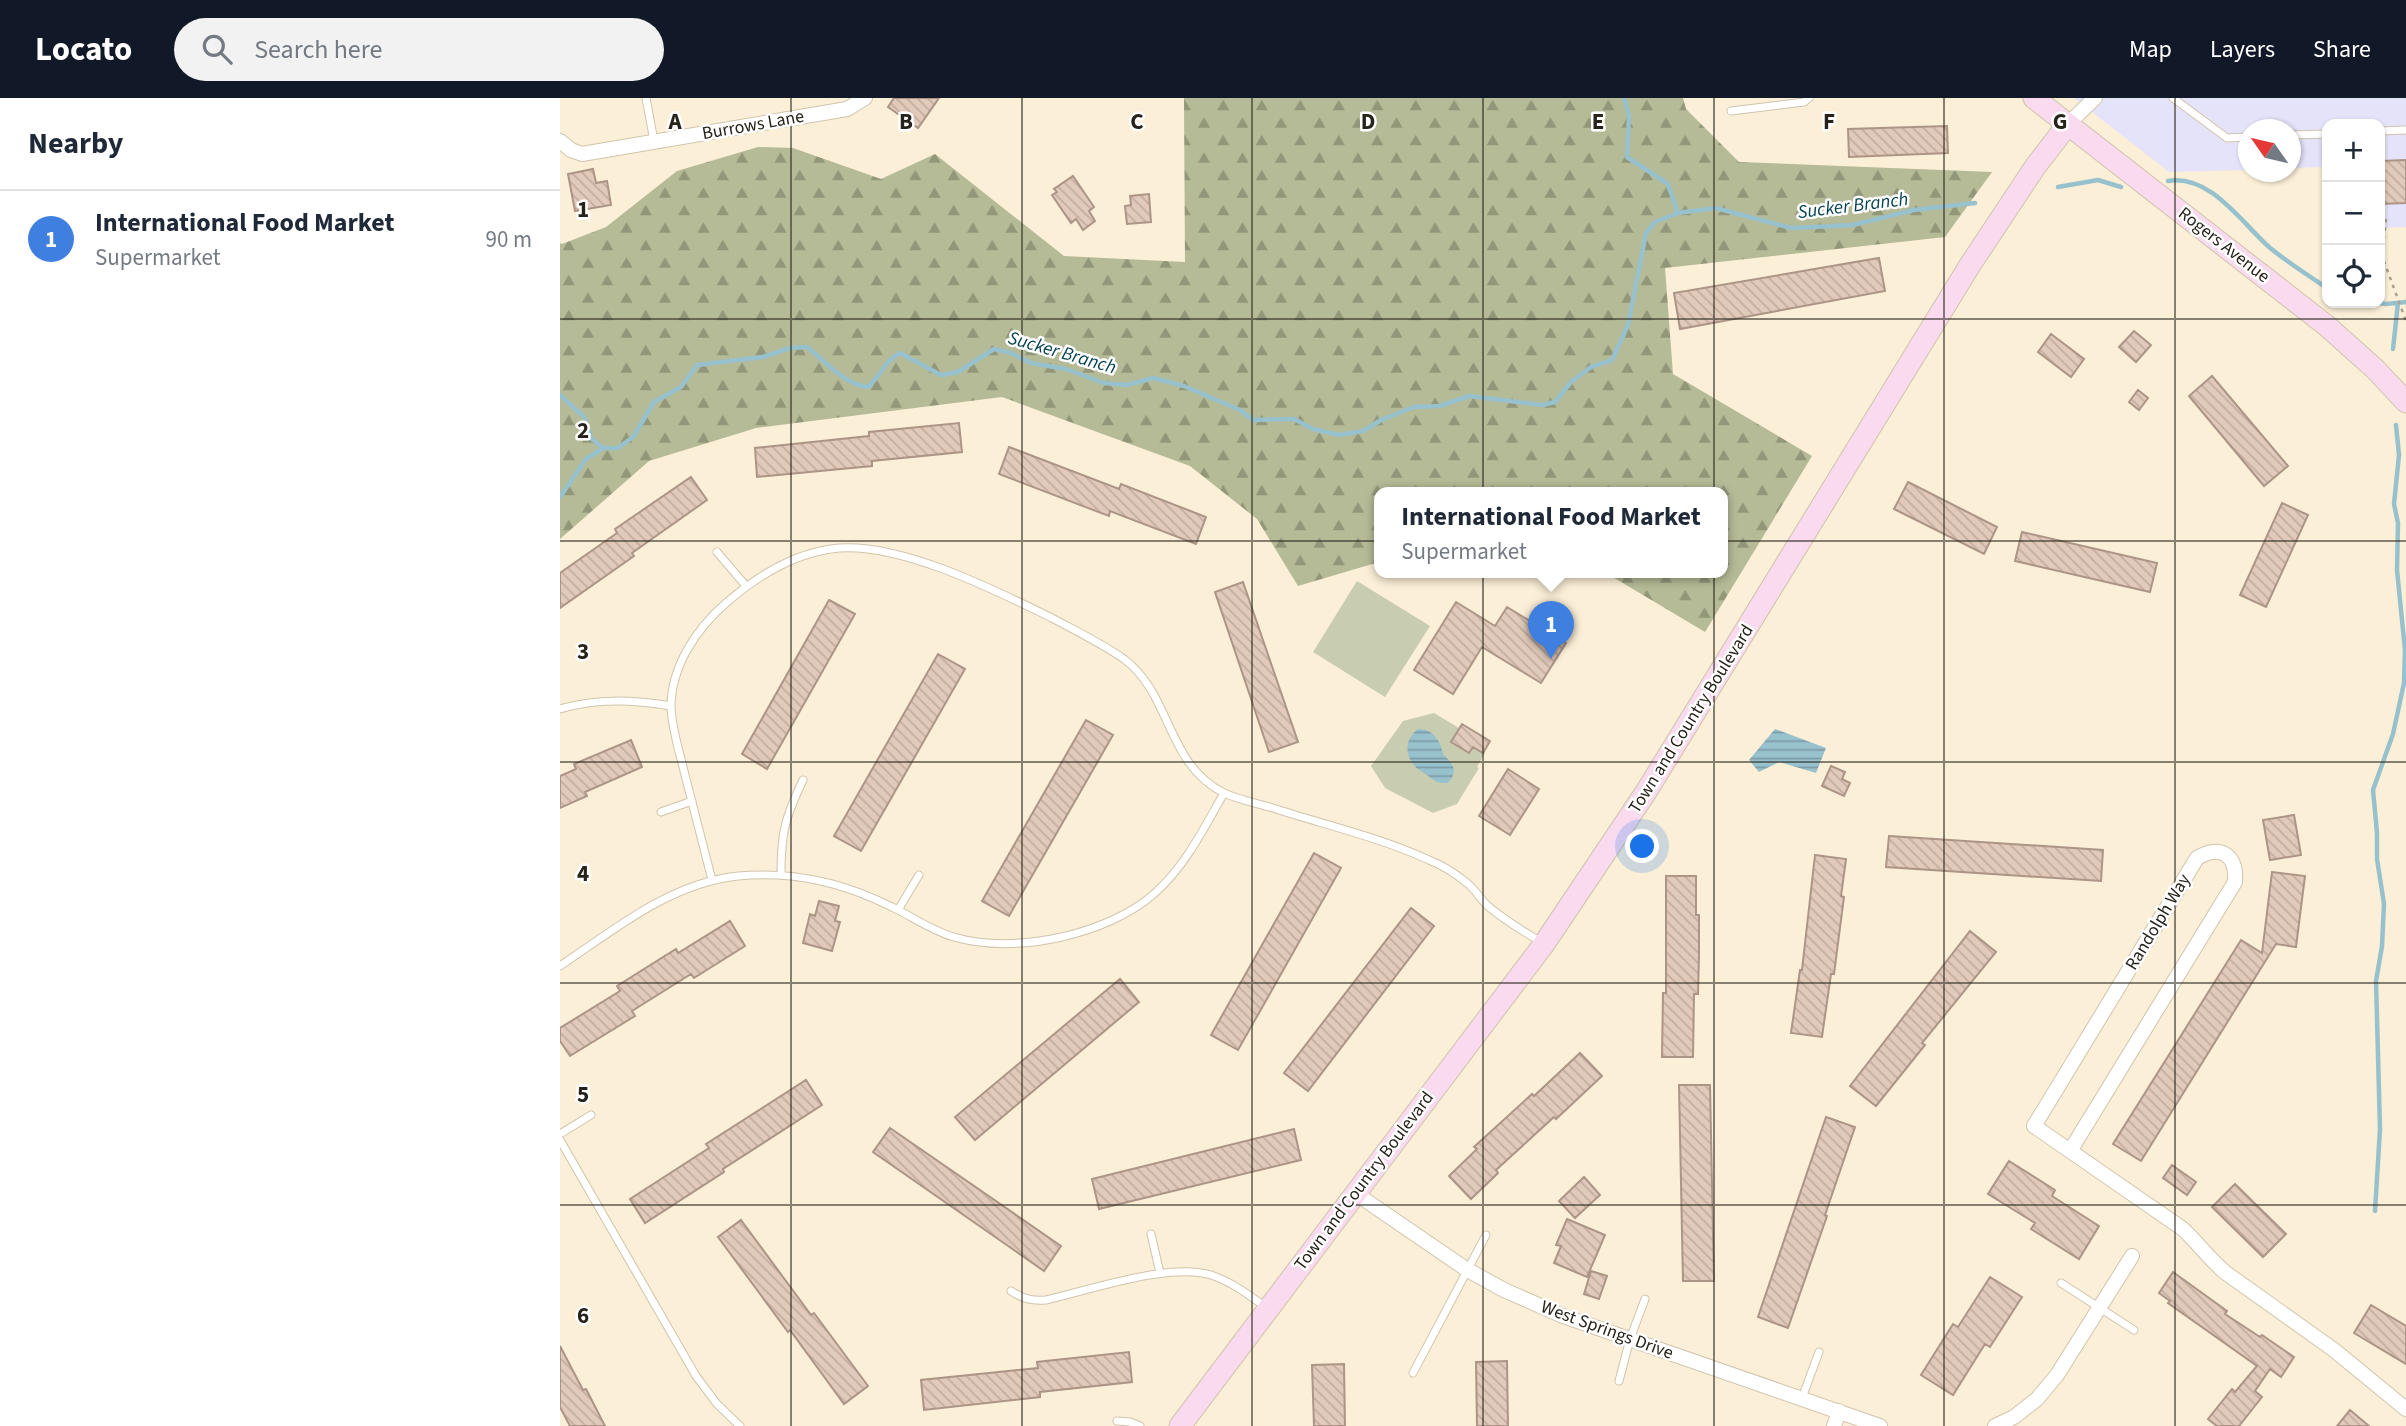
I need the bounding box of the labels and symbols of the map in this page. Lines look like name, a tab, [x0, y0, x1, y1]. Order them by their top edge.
street label: Burrows Lane	[700, 104, 806, 146]
text: A	[667, 105, 682, 138]
text: B	[899, 105, 913, 138]
text: C	[1130, 105, 1144, 138]
text: D	[1361, 105, 1375, 138]
text: E	[1592, 105, 1604, 138]
text: F	[1823, 105, 1835, 138]
text: G	[2053, 105, 2067, 138]
north arrow	[2238, 119, 2301, 182]
water label: Sucker Branch	[1796, 186, 1910, 226]
text: 1	[577, 193, 589, 226]
street label: Rogers Avenue	[2173, 201, 2275, 289]
water label: Sucker Branch	[1005, 325, 1119, 381]
text: 2	[577, 414, 589, 447]
pin: 1	[1528, 601, 1574, 659]
street label: Town and Country Boulevard	[1623, 620, 1759, 818]
text: 3	[577, 635, 589, 668]
your location	[1625, 829, 1659, 863]
text: 4	[577, 857, 589, 890]
street label: Randolph Way	[2119, 869, 2197, 975]
text: 5	[577, 1078, 589, 1111]
street label: Town and Country Boulevard	[1288, 1086, 1440, 1276]
street label: West Springs Drive	[1537, 1294, 1677, 1366]
text: 6	[577, 1299, 589, 1332]

